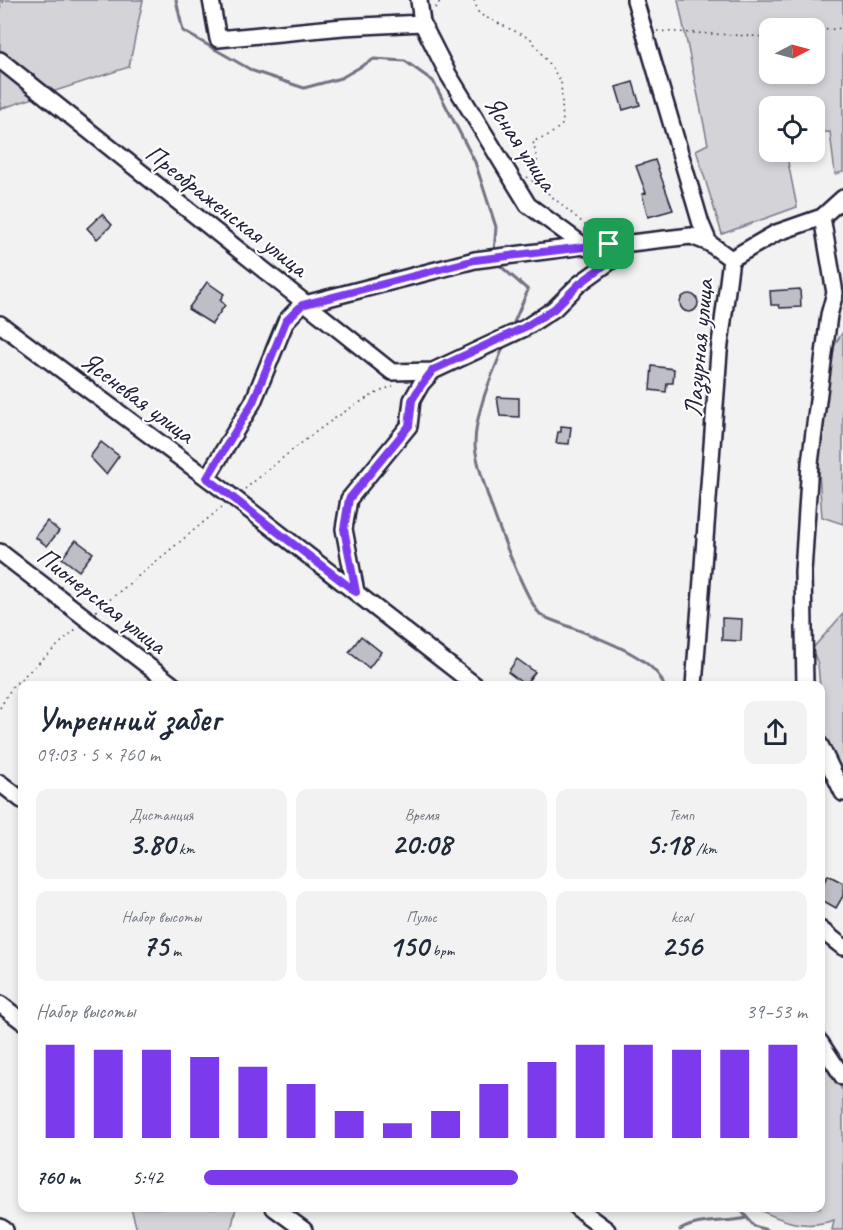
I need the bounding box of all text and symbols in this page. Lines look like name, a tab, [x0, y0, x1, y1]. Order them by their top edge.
north arrow	[759, 18, 825, 84]
map controls	[759, 18, 825, 162]
street label: Ясная улица	[477, 89, 565, 198]
button: locate	[759, 96, 825, 162]
street label: Преображенская улица	[139, 137, 316, 286]
pin	[583, 218, 634, 269]
icon: arrive	[592, 227, 625, 260]
street label: Лазурная улица	[676, 276, 722, 418]
street label: Ясеневая улица	[74, 344, 202, 452]
street label: Пионерская улица	[30, 539, 174, 662]
text: Утренний забег	[36, 698, 220, 740]
button: share	[744, 701, 807, 764]
text: 09:03 · 5 × 760 m	[36, 742, 160, 767]
text: Дистанция	[130, 805, 193, 825]
text: Время	[405, 805, 438, 825]
text: Темп	[669, 805, 694, 825]
text: 3.80	[129, 825, 175, 863]
text: 20:08	[392, 825, 451, 863]
text: 5:18	[646, 825, 692, 863]
text: km	[175, 839, 194, 859]
text: /km	[692, 839, 717, 859]
text: Набор высоты	[122, 907, 201, 927]
text: Пульс	[406, 907, 437, 927]
text: kcal	[671, 907, 692, 927]
text: 75	[142, 927, 168, 965]
text: 150	[389, 927, 429, 965]
text: 256	[661, 927, 702, 965]
text: m	[168, 941, 181, 961]
text: bpm	[429, 941, 454, 961]
text: Набор высоты	[36, 999, 135, 1024]
text: 39–53 m	[746, 999, 807, 1024]
text: 760 m	[36, 1165, 80, 1190]
text: 5:42	[132, 1165, 163, 1190]

